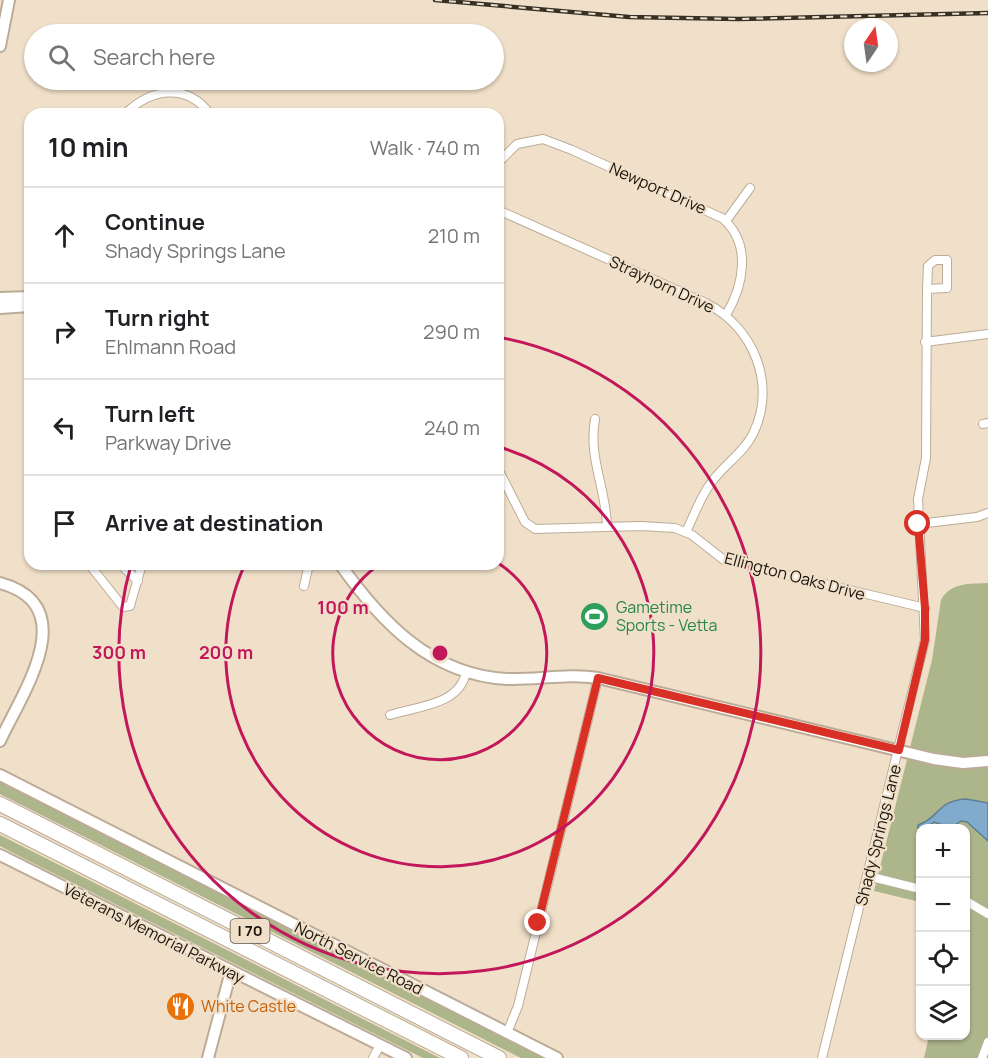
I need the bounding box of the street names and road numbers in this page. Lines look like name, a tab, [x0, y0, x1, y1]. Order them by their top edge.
street label: Newport Drive	[606, 157, 710, 219]
street label: Strayhorn Drive	[606, 250, 718, 318]
street label: Ellington Oaks Drive	[722, 547, 868, 605]
street label: Shady Springs Lane	[850, 762, 906, 908]
street label: Veterans Memorial Parkway	[60, 878, 249, 989]
street label: North Service Road	[291, 916, 427, 1000]
road number: I 70	[230, 919, 270, 943]

